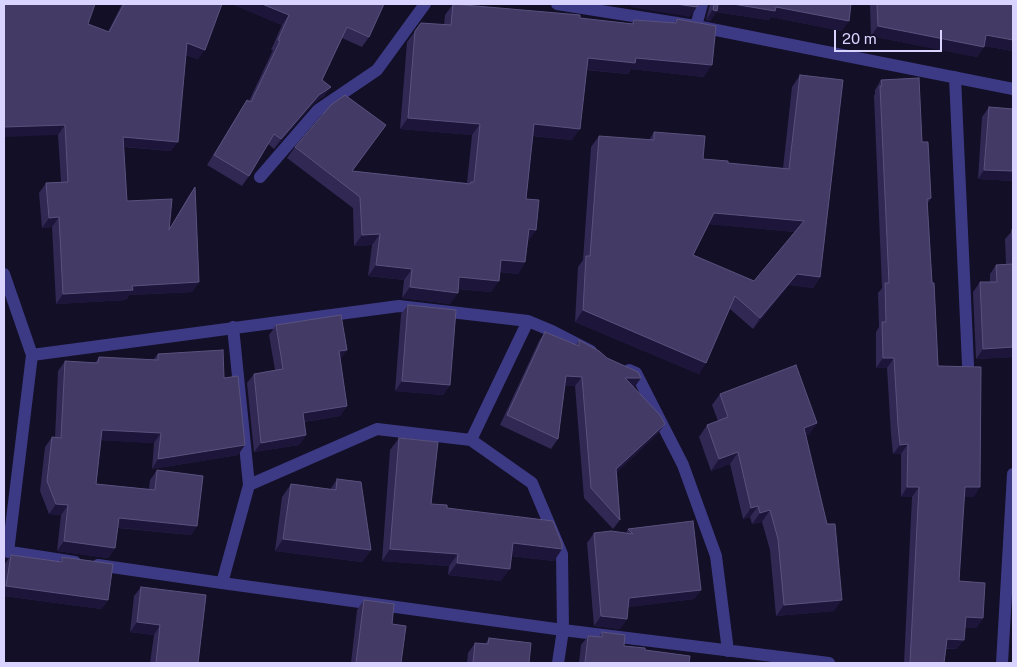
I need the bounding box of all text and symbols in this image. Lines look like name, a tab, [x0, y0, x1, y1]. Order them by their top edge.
scale bar	[837, 20, 944, 52]
text: 20 m	[842, 30, 877, 47]

